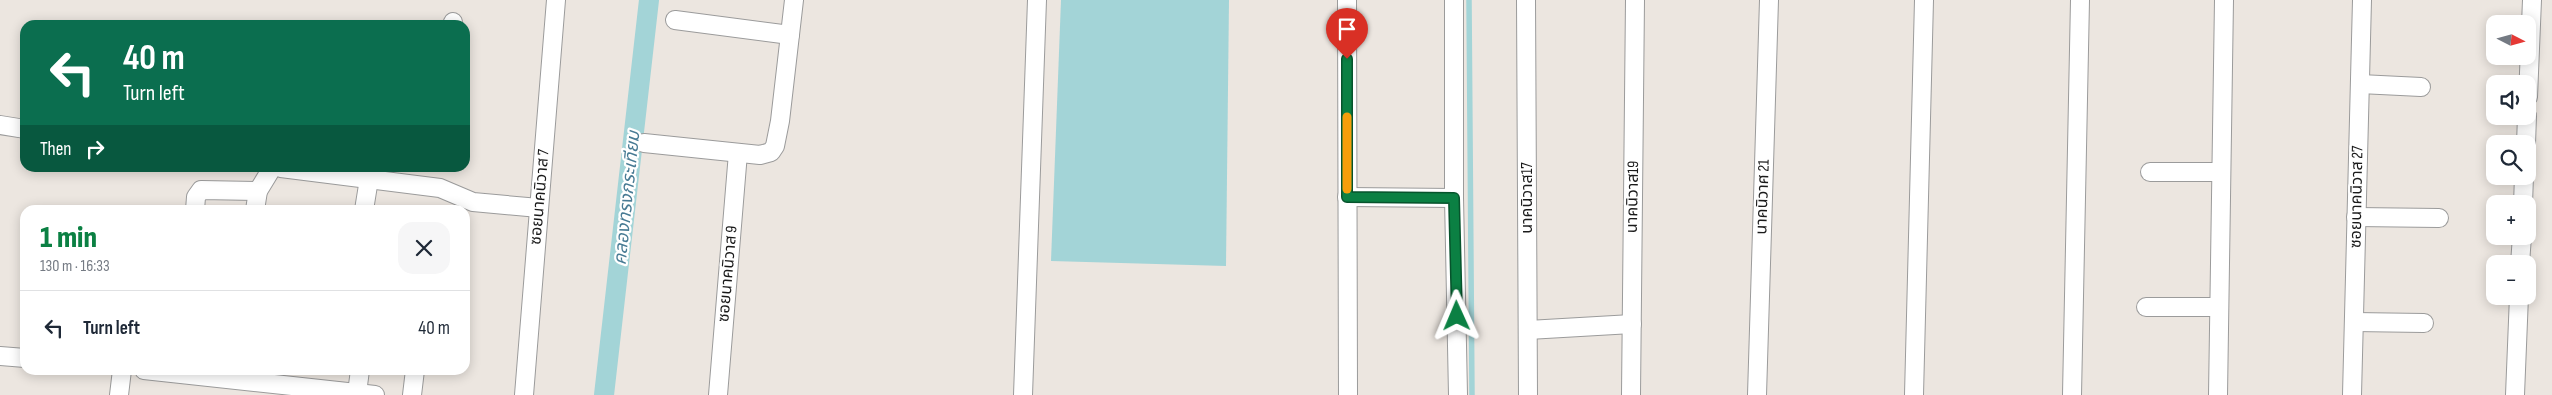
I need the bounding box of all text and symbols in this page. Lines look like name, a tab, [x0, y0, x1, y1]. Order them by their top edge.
pin	[1326, 8, 1368, 59]
icon: arrive	[1333, 15, 1361, 43]
north arrow	[2486, 15, 2536, 65]
map controls	[2486, 15, 2536, 305]
text: 40 m	[123, 37, 185, 80]
icon: left	[40, 40, 105, 105]
button: sound	[2486, 75, 2536, 125]
text: Turn left	[123, 80, 185, 107]
water label: คลองทรงกระเทียม	[610, 128, 645, 266]
icon: right	[81, 135, 109, 163]
button: search	[2486, 135, 2536, 185]
text: Then	[40, 138, 71, 161]
street label: ซอยนาคนิวาส 27	[2347, 145, 2367, 248]
street label: ซอยนาคนิวาส 7	[526, 148, 554, 246]
street label: นาคนิวาศ 21	[1752, 159, 1774, 235]
street label: นาคนิวาส19	[1623, 161, 1643, 233]
street label: นาคนิวาส17	[1518, 162, 1537, 234]
button: +	[2486, 195, 2536, 245]
text: 1 min	[40, 220, 97, 256]
button: close	[398, 222, 450, 274]
street label: ซอยนาคนิวาส 9	[714, 225, 742, 323]
button: −	[2486, 255, 2536, 305]
text: 130 m · 16:33	[40, 257, 110, 276]
position arrow	[1430, 289, 1482, 341]
icon: left	[40, 314, 68, 342]
text: Turn left	[83, 317, 140, 340]
text: 40 m	[418, 317, 450, 340]

